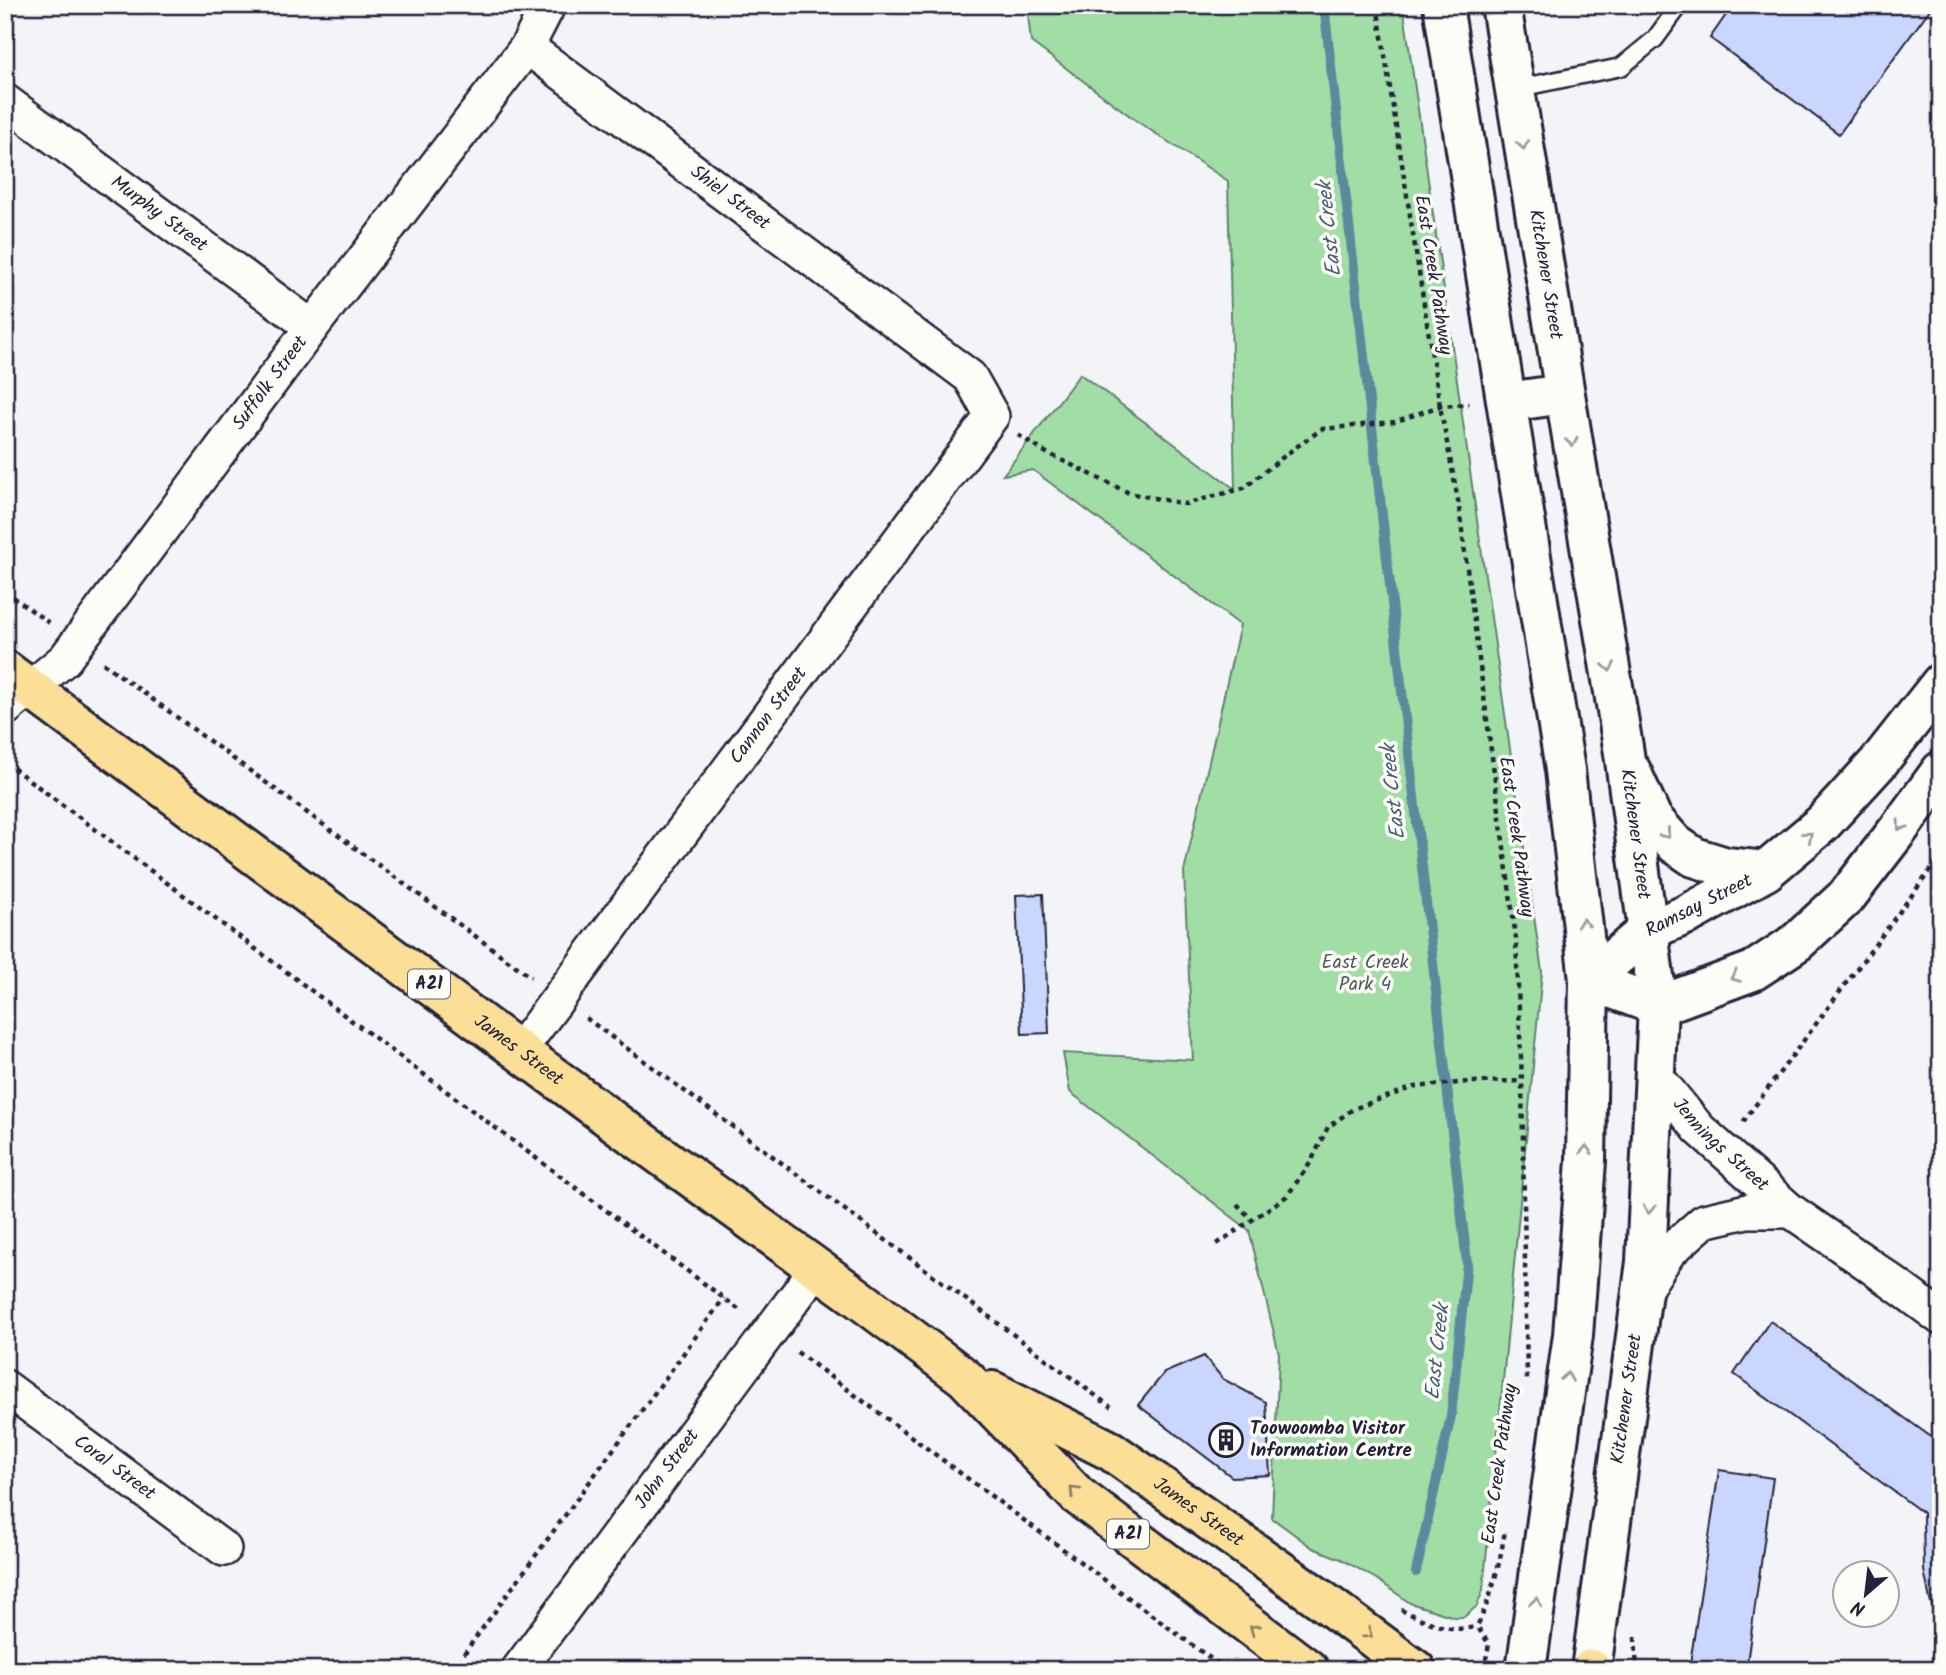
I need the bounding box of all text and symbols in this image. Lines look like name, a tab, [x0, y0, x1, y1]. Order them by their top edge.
one-way arrow	[1515, 139, 1530, 151]
street label: Shiel Street	[684, 158, 777, 239]
street label: Murphy Street	[104, 168, 214, 261]
water label: East Creek	[1308, 176, 1351, 278]
street label: East Creek Pathway	[1406, 193, 1461, 358]
street label: Kitchener Street	[1520, 207, 1571, 342]
street label: Suffolk Street	[225, 329, 316, 437]
one-way arrow	[1564, 436, 1579, 448]
street label: Cannon Street	[722, 660, 816, 771]
one-way arrow	[1601, 661, 1616, 673]
water label: East Creek	[1372, 739, 1415, 841]
street label: East Creek Pathway	[1490, 755, 1542, 920]
street label: Kitchener Street	[1611, 767, 1659, 902]
one-way arrow	[1896, 819, 1909, 831]
one-way arrow	[1658, 826, 1670, 839]
one-way arrow	[1800, 832, 1813, 844]
street label: Ramsay Street	[1640, 866, 1758, 946]
one-way arrow	[1575, 917, 1590, 929]
park label: East Creek Park 4	[1322, 948, 1408, 1000]
one-way arrow	[1730, 969, 1742, 983]
road number: A21	[408, 970, 450, 999]
street label: James Street	[467, 1007, 570, 1094]
street label: Jennings Street	[1664, 1091, 1776, 1200]
one-way arrow	[1578, 1144, 1594, 1155]
one-way arrow	[1641, 1204, 1656, 1215]
water label: East Creek	[1417, 1299, 1460, 1401]
street label: Kitchener Street	[1603, 1331, 1651, 1466]
one-way arrow	[1559, 1371, 1574, 1383]
street label: East Creek Pathway	[1474, 1381, 1526, 1546]
place label: Toowoomba Visitor Information Centre	[1250, 1414, 1412, 1466]
building icon: Toowoomba Visitor Information Centre	[1207, 1421, 1245, 1459]
street label: John Street	[627, 1422, 708, 1516]
street label: Coral Street	[67, 1427, 162, 1509]
street label: James Street	[1146, 1470, 1250, 1556]
one-way arrow	[1069, 1486, 1082, 1499]
road number: A21	[1107, 1520, 1149, 1548]
north arrow	[1830, 1560, 1900, 1630]
text: N	[1847, 1591, 1871, 1623]
one-way arrow	[1528, 1596, 1543, 1608]
one-way arrow	[1250, 1625, 1262, 1637]
one-way arrow	[1360, 1626, 1372, 1638]

